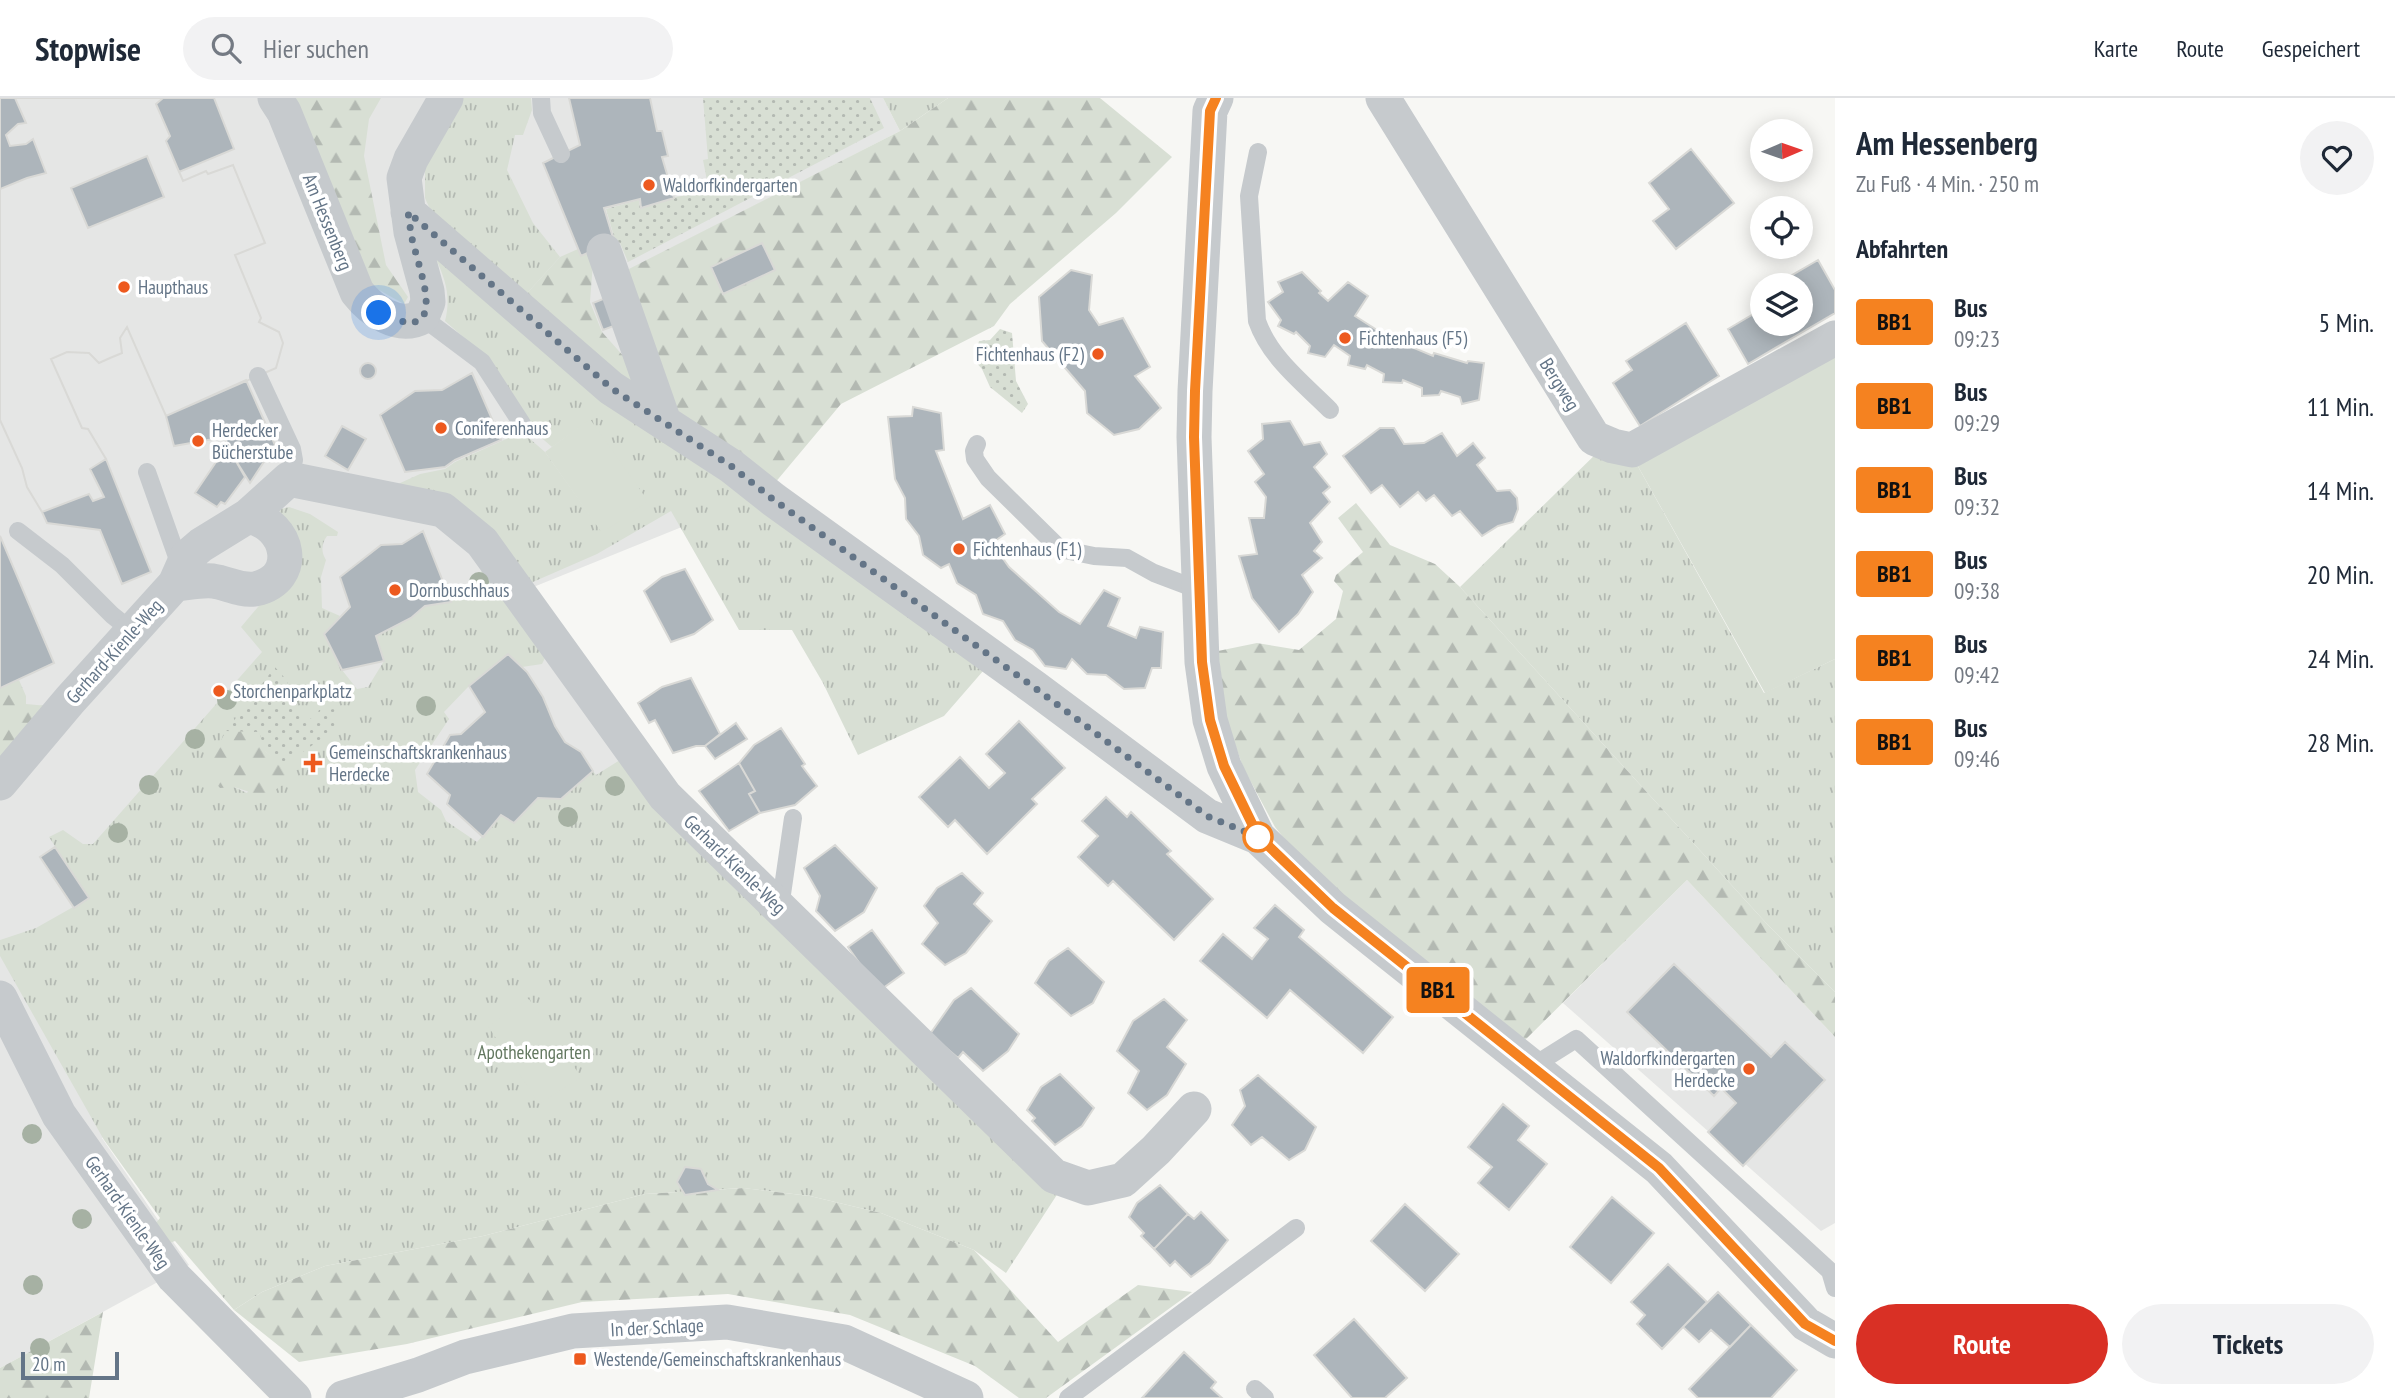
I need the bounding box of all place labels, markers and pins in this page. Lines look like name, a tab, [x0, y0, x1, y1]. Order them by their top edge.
place label: Waldorfkindergarten	[663, 173, 798, 197]
marker: Waldorfkindergarten	[641, 177, 657, 193]
place label: Haupthaus	[138, 275, 208, 299]
marker: Haupthaus	[116, 279, 132, 295]
place label: Fichtenhaus (F5)	[1359, 326, 1468, 350]
marker: Fichtenhaus (F5)	[1337, 330, 1353, 346]
place label: Fichtenhaus (F2)	[976, 342, 1085, 366]
marker: Fichtenhaus (F2)	[1090, 346, 1106, 362]
place label: Coniferenhaus	[455, 416, 548, 440]
place label: Herdecker Bücherstube	[212, 418, 294, 464]
marker: Coniferenhaus	[433, 420, 449, 436]
marker: Herdecker Bücherstube	[190, 433, 206, 449]
place label: Fichtenhaus (F1)	[973, 537, 1082, 561]
marker: Fichtenhaus (F1)	[951, 541, 967, 557]
place label: Dornbuschhaus	[409, 578, 509, 602]
marker: Dornbuschhaus	[387, 582, 403, 598]
place label: Storchenparkplatz	[233, 679, 352, 703]
marker: Storchenparkplatz	[211, 683, 227, 699]
place label: Gemeinschaftskrankenhaus Herdecke	[329, 740, 507, 786]
marker: Gemeinschaftskrankenhaus Herdecke	[303, 753, 323, 773]
unlabelled marker	[1243, 822, 1273, 852]
place label: Waldorfkindergarten Herdecke	[1600, 1046, 1735, 1092]
marker: Waldorfkindergarten Herdecke	[1741, 1061, 1757, 1077]
place label: Westende/Gemeinschaftskrankenhaus	[594, 1347, 841, 1371]
marker: Westende/Gemeinschaftskrankenhaus	[572, 1351, 588, 1367]

